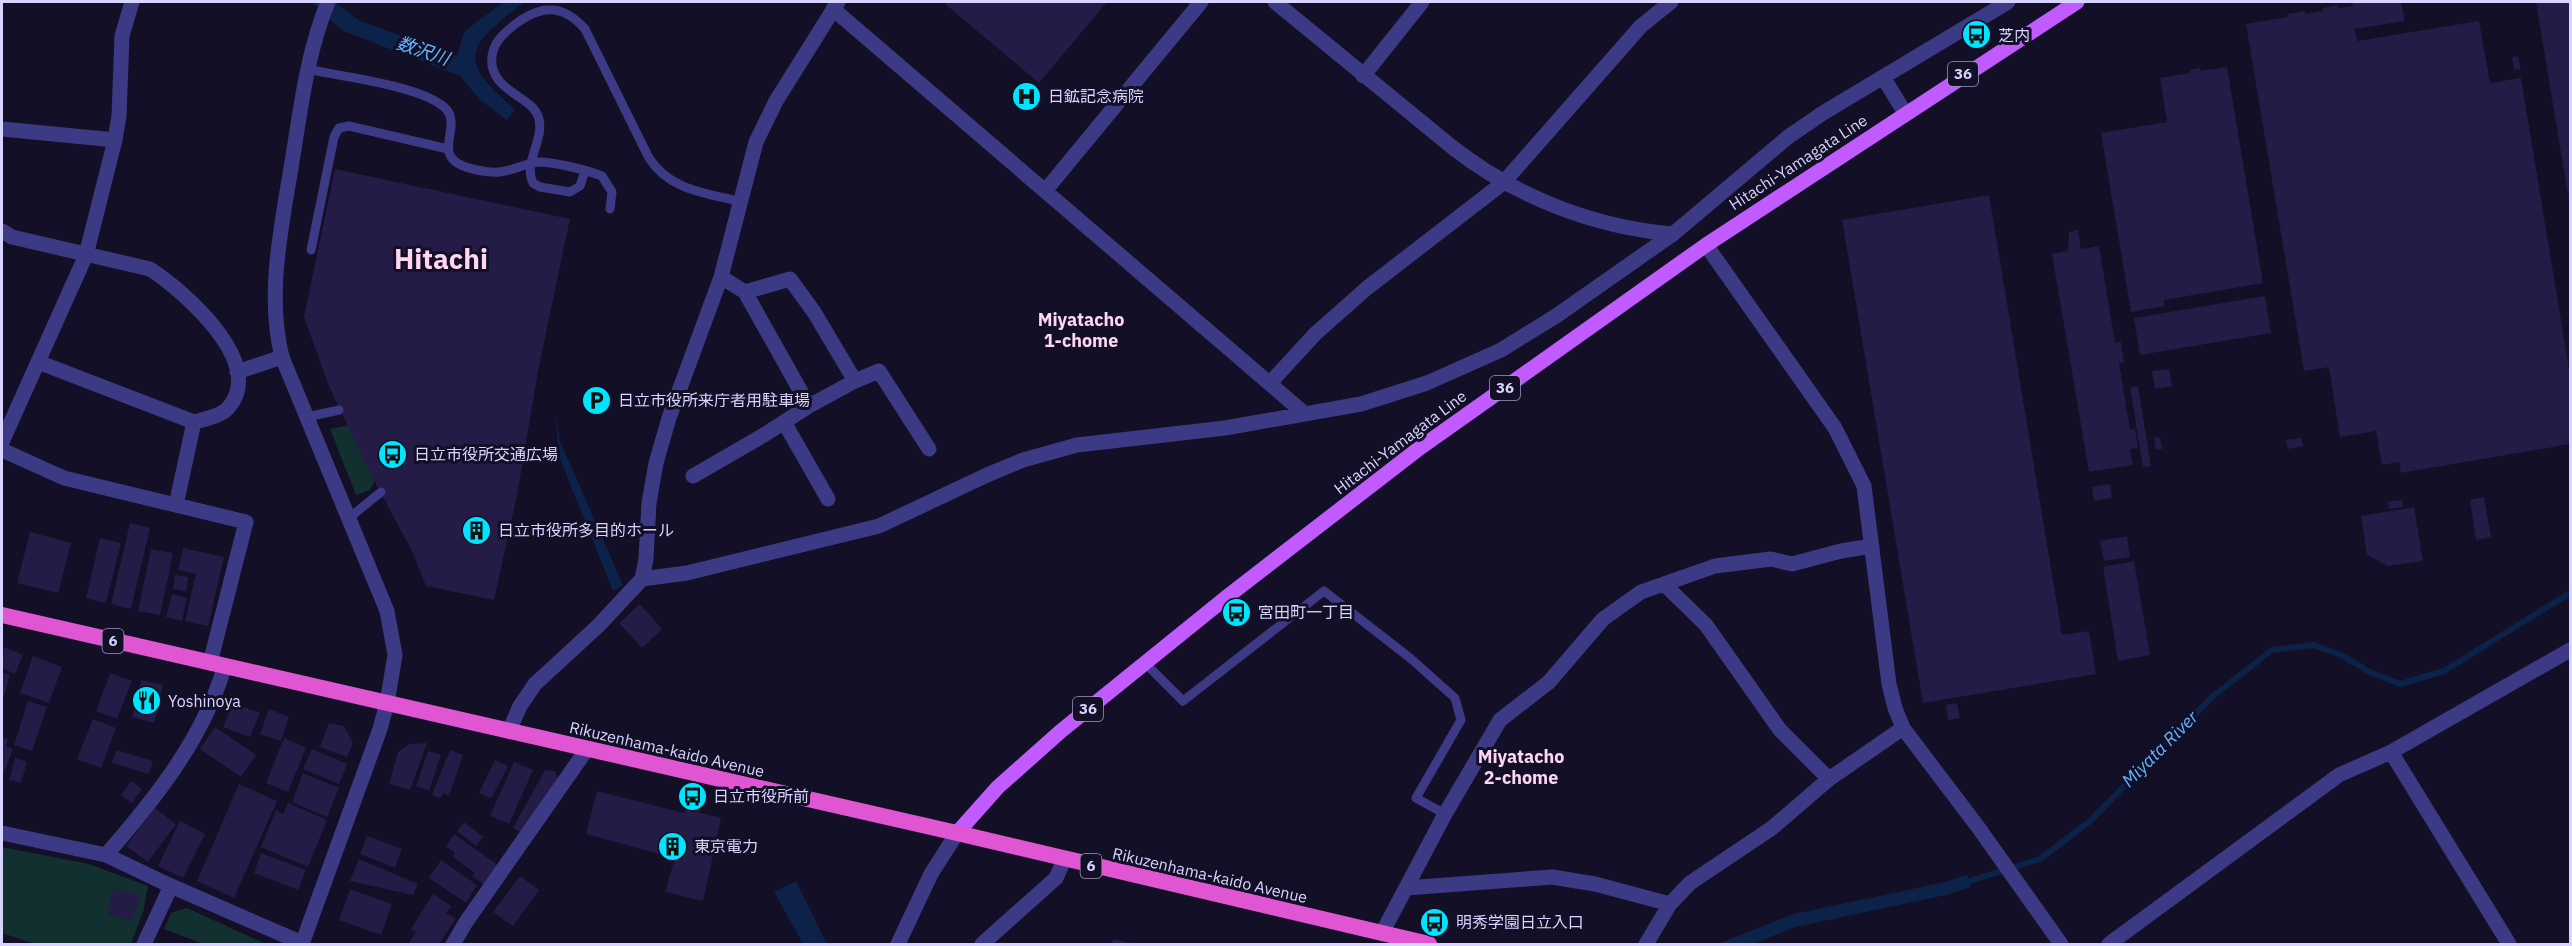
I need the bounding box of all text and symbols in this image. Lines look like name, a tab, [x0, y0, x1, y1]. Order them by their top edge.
bus stop icon: 芝内	[1961, 19, 1993, 51]
place label: 芝内	[1998, 25, 2030, 45]
water label: 数沢川	[394, 31, 454, 71]
road number: 36	[1948, 62, 1978, 86]
hospital icon: 日鉱記念病院	[1011, 80, 1043, 112]
place label: 日鉱記念病院	[1048, 86, 1144, 106]
street label: Hitachi-Yamagata Line	[1725, 110, 1871, 214]
district label: Hitachi	[394, 240, 488, 277]
district label: Miyatacho 1-chome	[1038, 308, 1124, 352]
road number: 36	[1490, 376, 1520, 400]
parking icon: 日立市役所来庁者用駐車場	[581, 384, 613, 416]
street label: Hitachi-Yamagata Line	[1330, 386, 1470, 498]
place label: 日立市役所来庁者用駐車場	[618, 390, 810, 410]
bus stop icon: 日立市役所交通広場	[377, 438, 409, 470]
place label: 日立市役所交通広場	[414, 444, 558, 464]
building icon: 日立市役所多目的ホール	[461, 514, 493, 546]
place label: 日立市役所多目的ホール	[498, 520, 674, 540]
bus stop icon: 宮田町一丁目	[1221, 596, 1253, 628]
place label: 宮田町一丁目	[1258, 602, 1354, 622]
road number: 6	[102, 629, 124, 653]
restaurant icon: Yoshinoya	[131, 685, 163, 717]
place label: Yoshinoya	[168, 691, 241, 711]
road number: 36	[1073, 697, 1103, 721]
water label: Miyata River	[2117, 705, 2203, 792]
street label: Rikuzenhama-kaido Avenue	[568, 717, 767, 781]
district label: Miyatacho 2-chome	[1478, 745, 1564, 789]
bus stop icon: 日立市役所前	[676, 780, 708, 812]
place label: 日立市役所前	[713, 786, 809, 806]
building icon: 東京電力	[657, 830, 689, 862]
place label: 東京電力	[694, 836, 758, 856]
street label: Rikuzenhama-kaido Avenue	[1111, 843, 1310, 907]
road number: 6	[1080, 854, 1102, 878]
bus stop icon: 明秀学園日立入口	[1419, 906, 1451, 938]
place label: 明秀学園日立入口	[1456, 912, 1584, 932]

